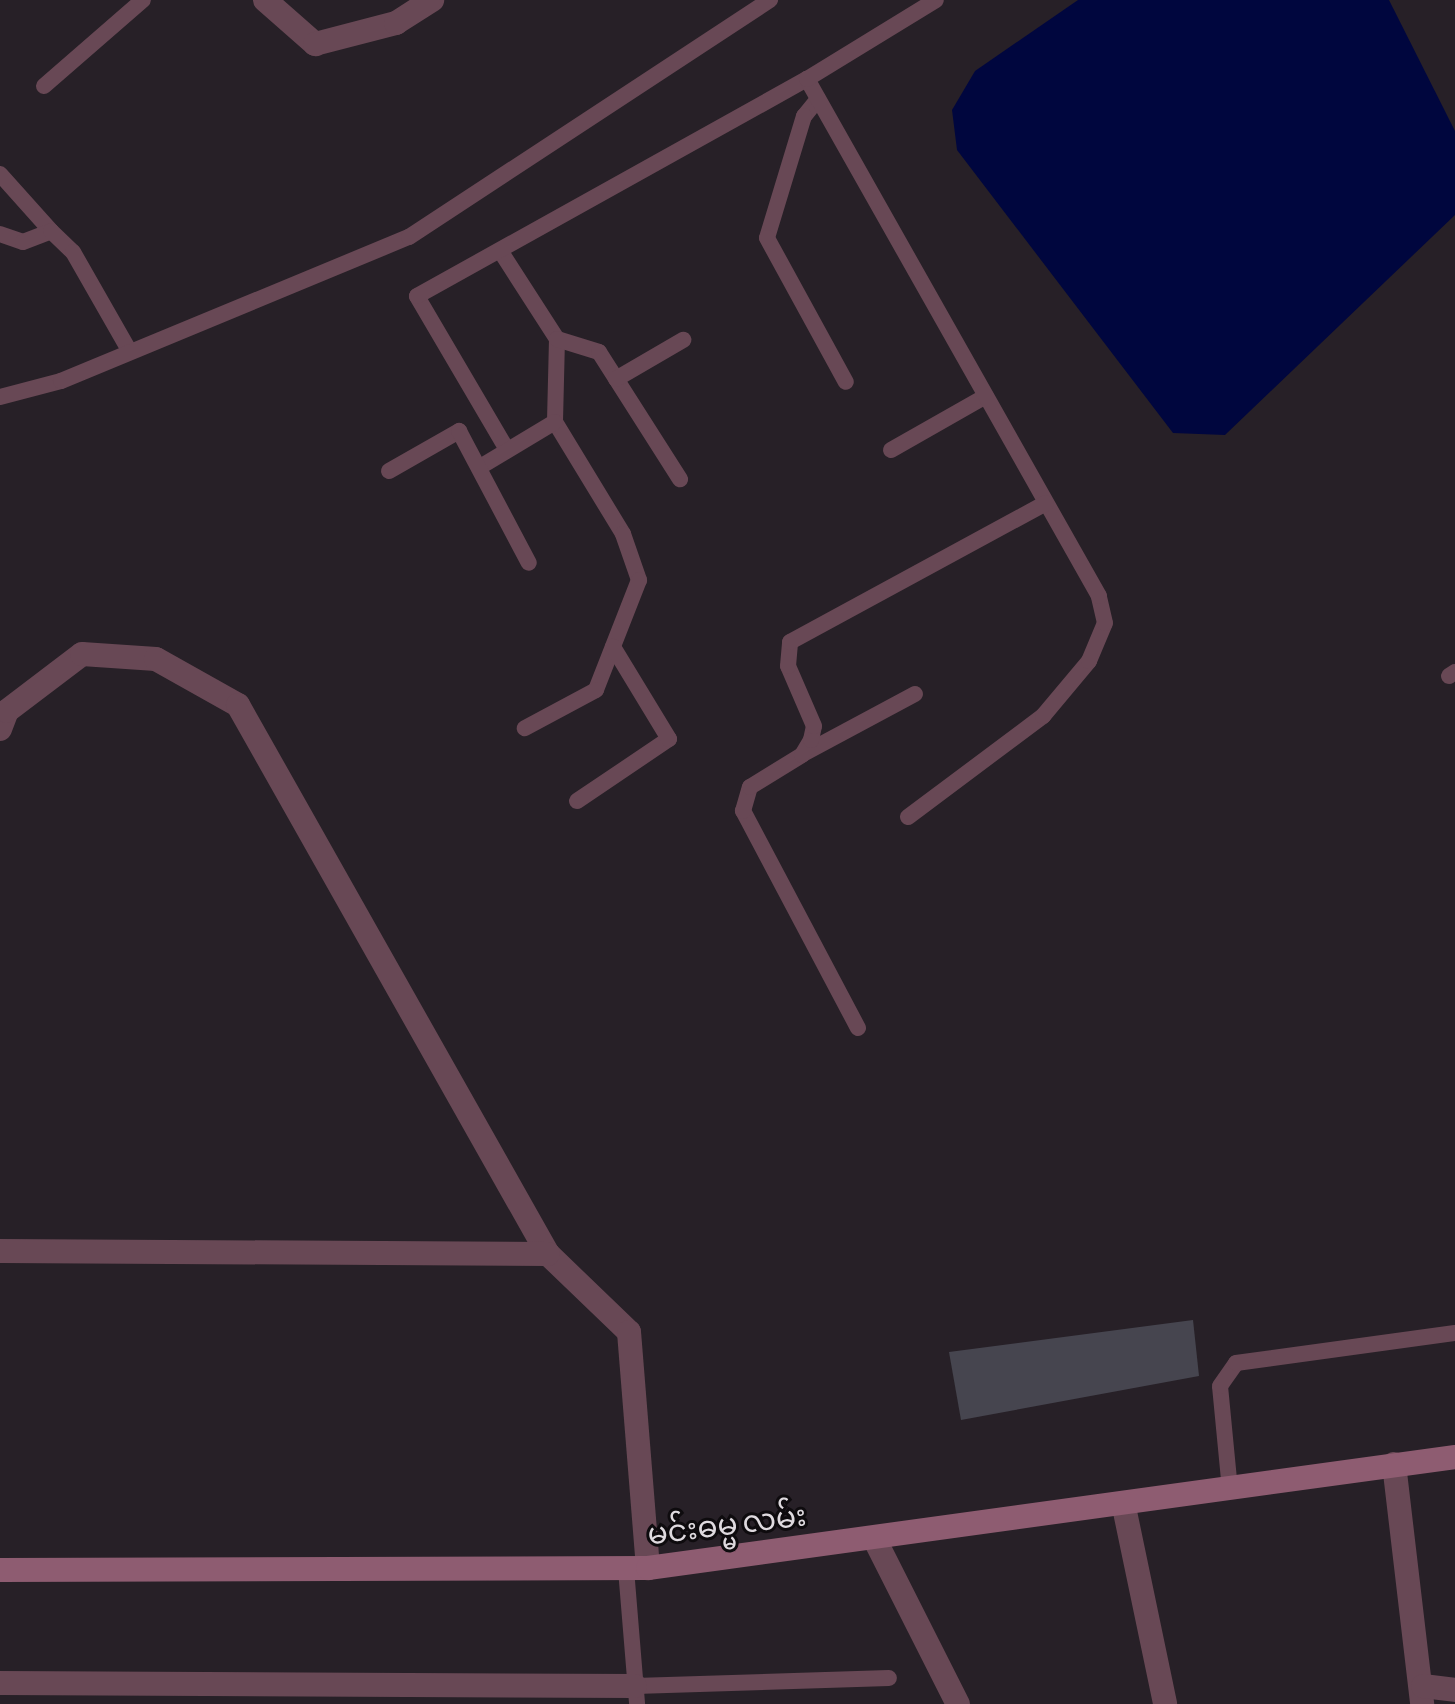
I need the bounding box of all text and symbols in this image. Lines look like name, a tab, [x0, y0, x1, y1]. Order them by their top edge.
street label: မင်းဓမ္မ လမ်း	[645, 1498, 809, 1554]

